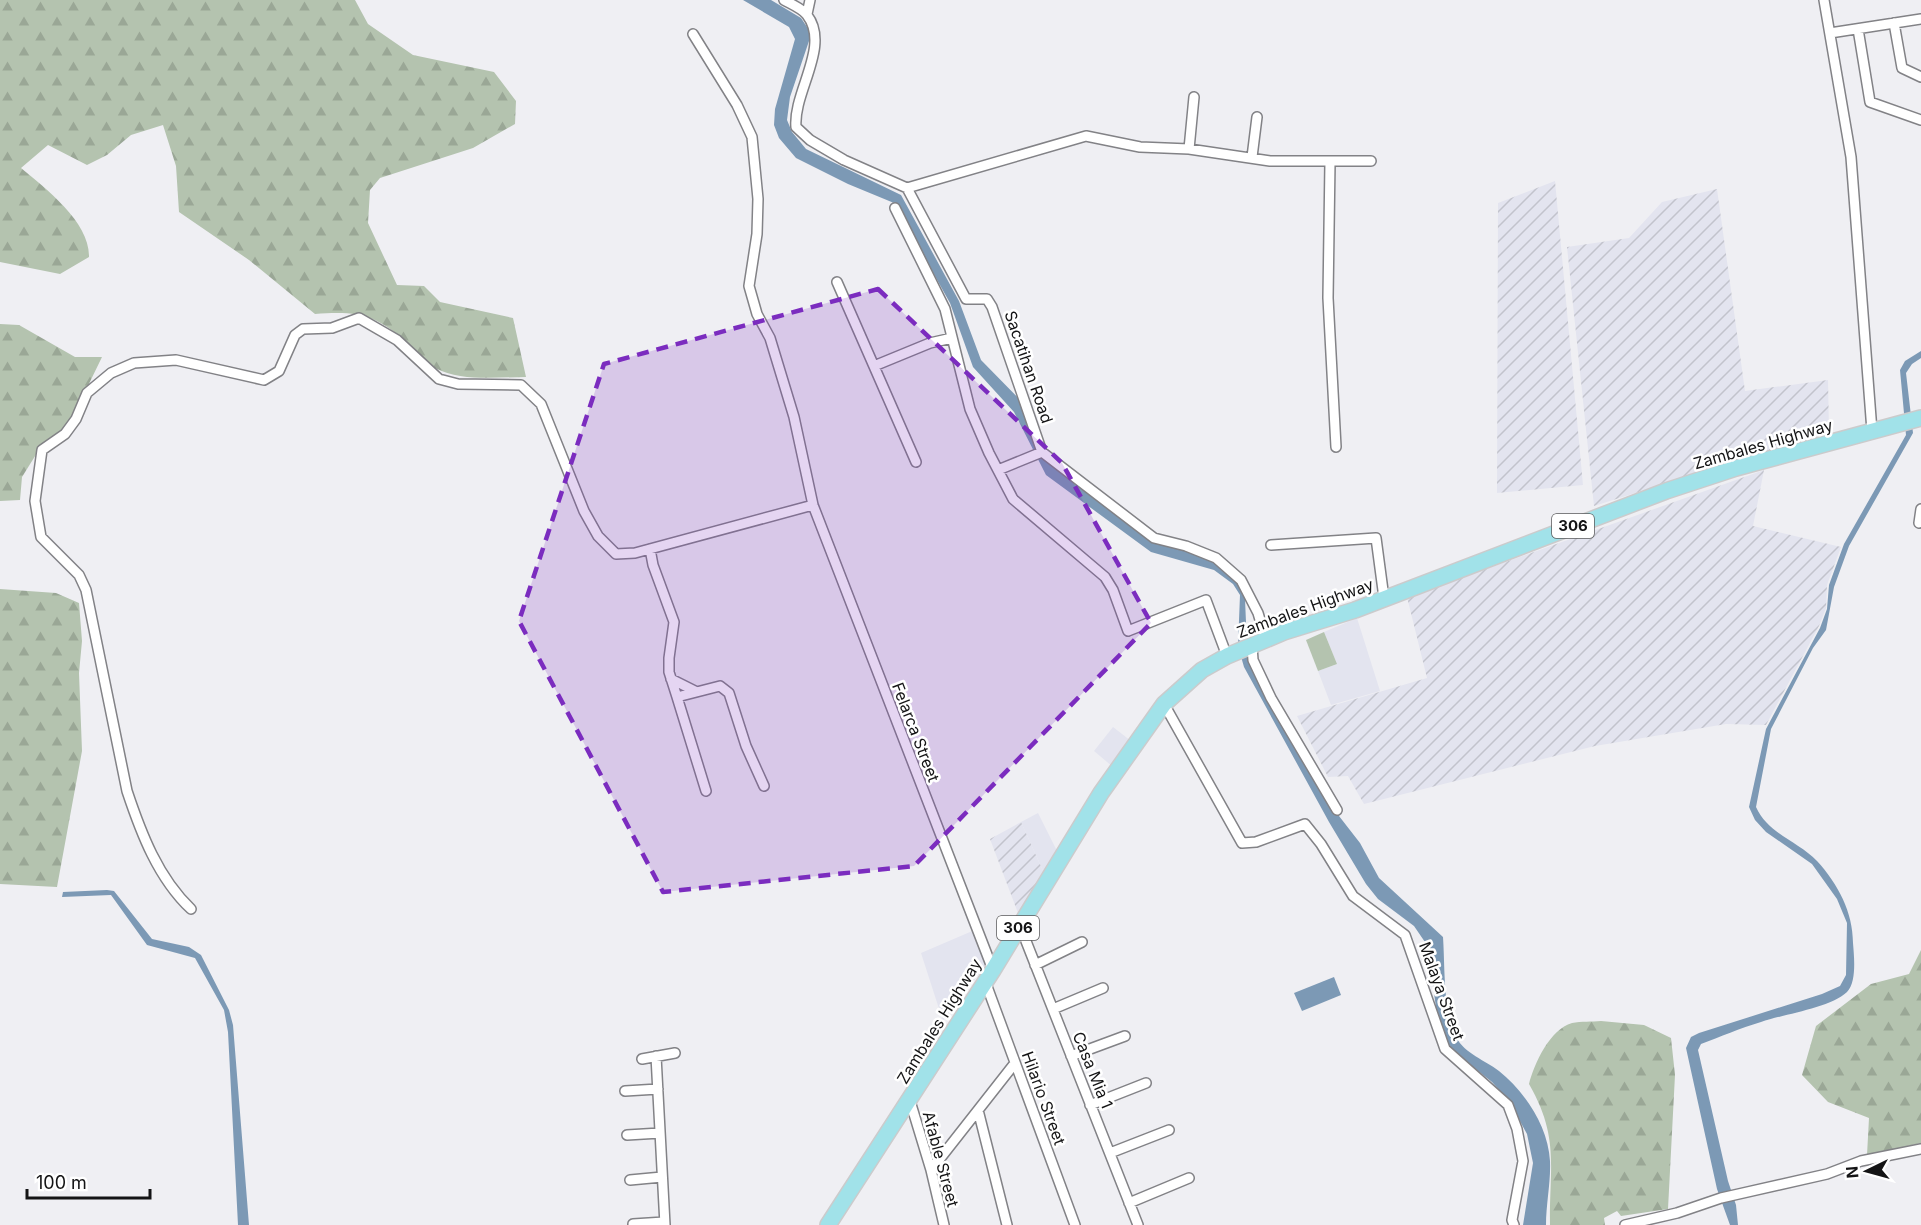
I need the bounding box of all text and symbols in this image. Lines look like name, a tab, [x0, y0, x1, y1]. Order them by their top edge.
street label: Sacatihan Road	[1000, 308, 1058, 426]
street label: Zambales Highway	[1691, 415, 1835, 473]
road number: 306	[1552, 514, 1594, 538]
street label: Zambales Highway	[1234, 574, 1376, 642]
street label: Felarca Street	[888, 680, 944, 784]
road number: 306	[997, 916, 1039, 940]
street label: Malaya Street	[1415, 939, 1469, 1043]
street label: Zambales Highway	[892, 955, 986, 1087]
street label: Casa Mia 1	[1069, 1029, 1117, 1111]
street label: Hilario Street	[1018, 1049, 1070, 1147]
street label: Afable Street	[919, 1109, 963, 1209]
north arrow	[1837, 1141, 1897, 1201]
scale bar	[27, 1162, 150, 1200]
text: N	[1842, 1165, 1863, 1179]
text: 100 m	[36, 1172, 87, 1193]

